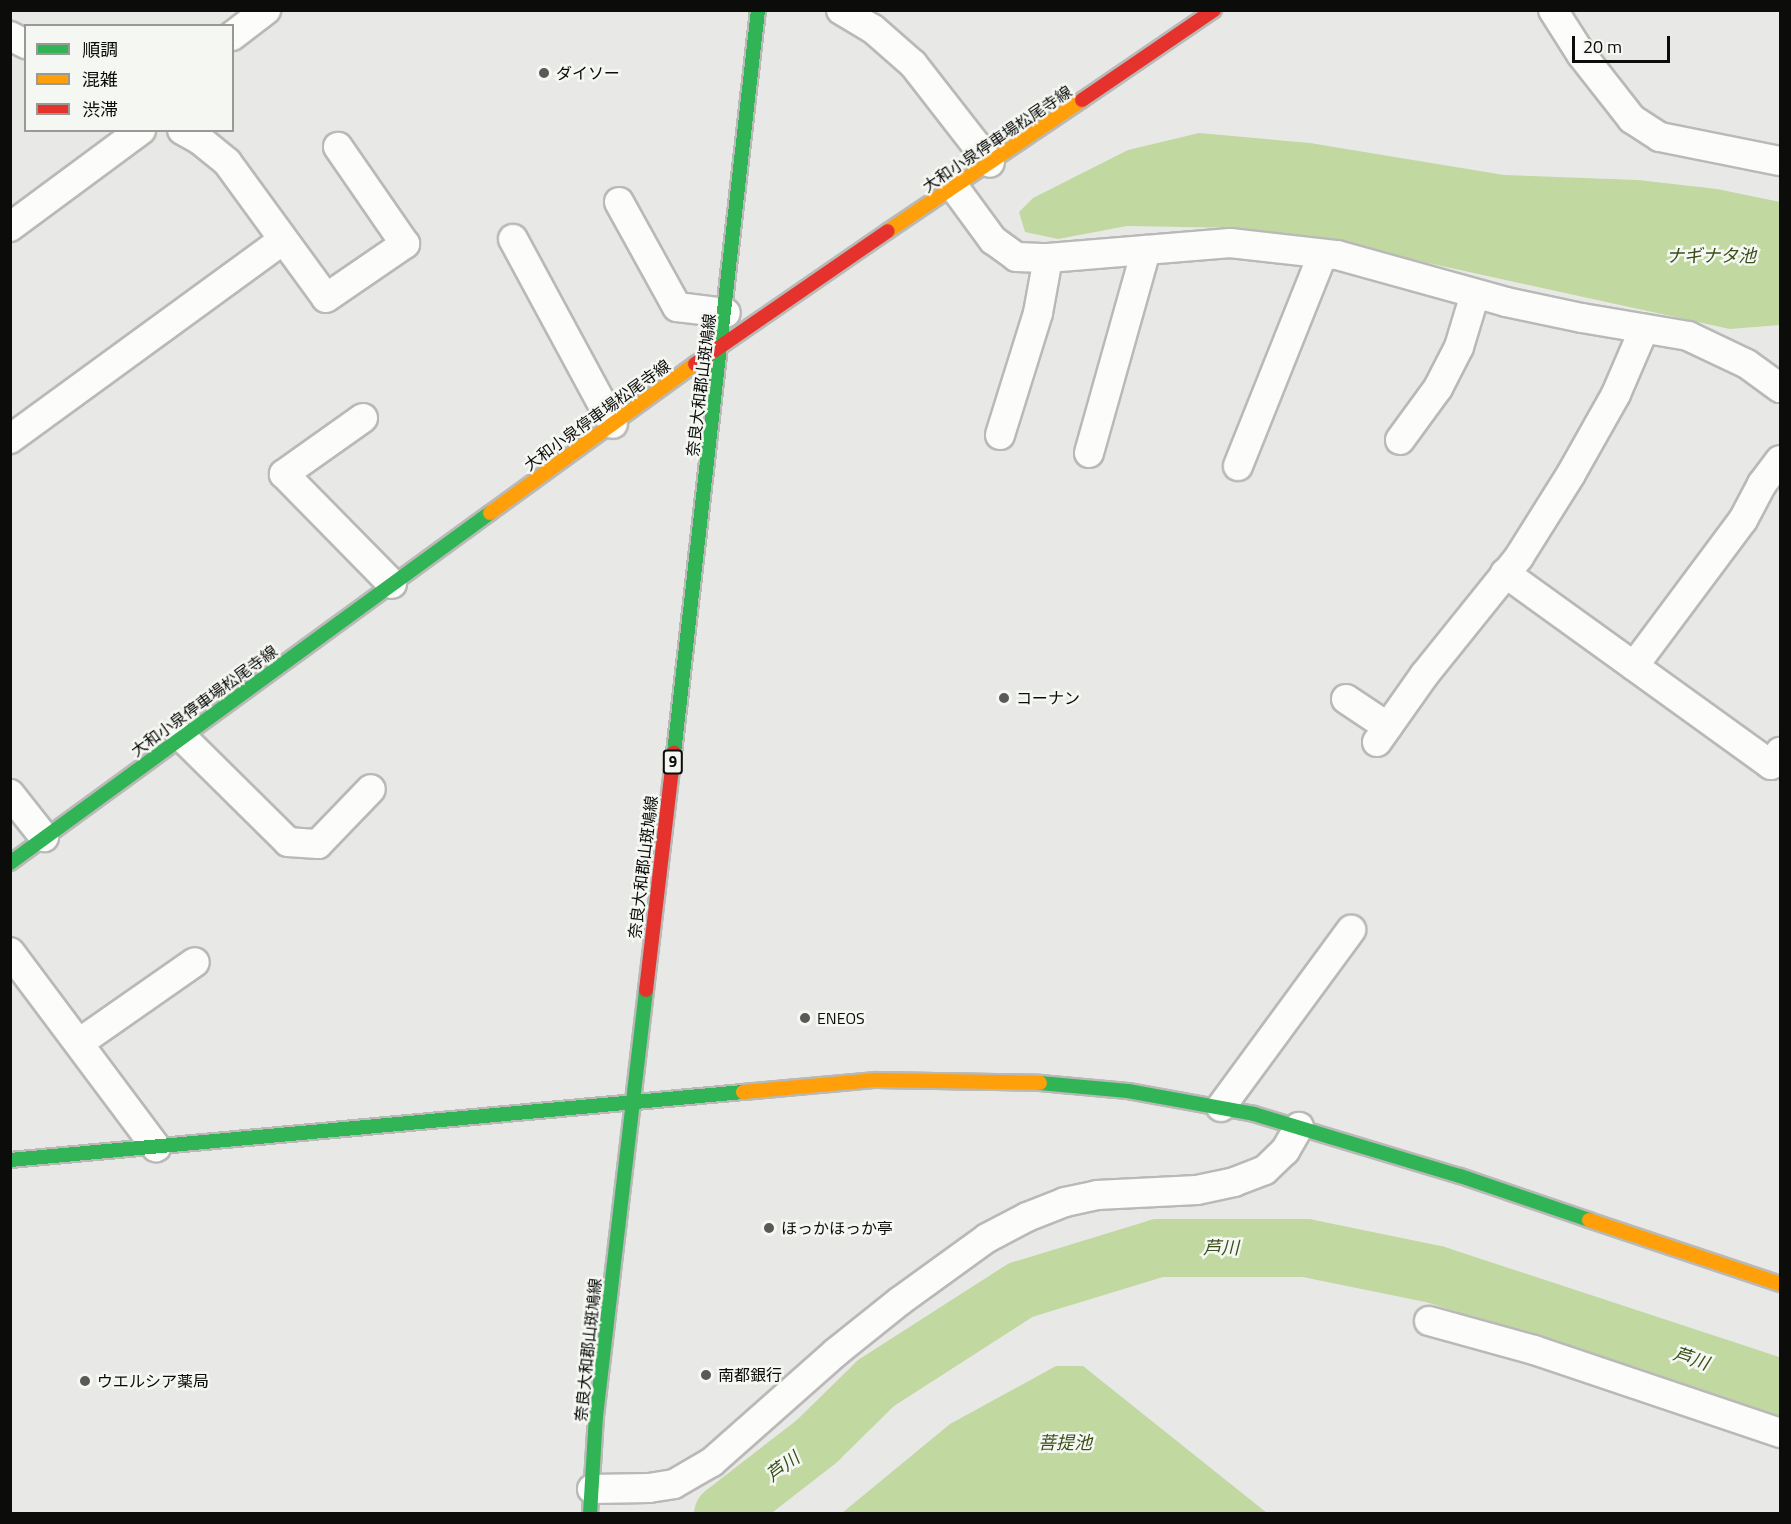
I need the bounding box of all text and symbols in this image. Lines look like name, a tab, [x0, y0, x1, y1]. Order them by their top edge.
legend	[24, 24, 234, 132]
scale bar	[1575, 24, 1672, 62]
text: 20 m	[1583, 33, 1622, 60]
text: 順調	[82, 36, 118, 63]
place label: ダイソー	[556, 63, 620, 83]
text: 混雑	[82, 66, 118, 93]
marker: ダイソー	[537, 66, 551, 80]
street label: 大和小泉停車場松尾寺線	[919, 82, 1075, 196]
text: 渋滞	[82, 96, 118, 123]
water label: ナギナタ池	[1666, 245, 1756, 267]
street label: 奈良大和郡山斑鳩線	[683, 312, 719, 458]
street label: 大和小泉停車場松尾寺線	[520, 356, 674, 474]
street label: 大和小泉停車場松尾寺線	[127, 642, 281, 760]
place label: コーナン	[1016, 688, 1080, 708]
marker: コーナン	[997, 691, 1011, 705]
road number: 9	[662, 750, 684, 774]
street label: 奈良大和郡山斑鳩線	[625, 794, 661, 940]
place label: ENEOS	[817, 1008, 865, 1028]
marker: ENEOS	[798, 1011, 812, 1025]
place label: ほっかほっか亭	[781, 1218, 893, 1238]
marker: ほっかほっか亭	[762, 1221, 776, 1235]
water label: 芦川	[1203, 1237, 1239, 1259]
street label: 奈良大和郡山斑鳩線	[571, 1277, 605, 1423]
water label: 芦川	[1671, 1343, 1711, 1375]
place label: 南都銀行	[718, 1365, 782, 1385]
marker: 南都銀行	[699, 1368, 713, 1382]
place label: ウエルシア薬局	[97, 1371, 209, 1391]
marker: ウエルシア薬局	[78, 1374, 92, 1388]
water label: 菩提池	[1038, 1432, 1092, 1454]
water label: 芦川	[762, 1448, 804, 1486]

